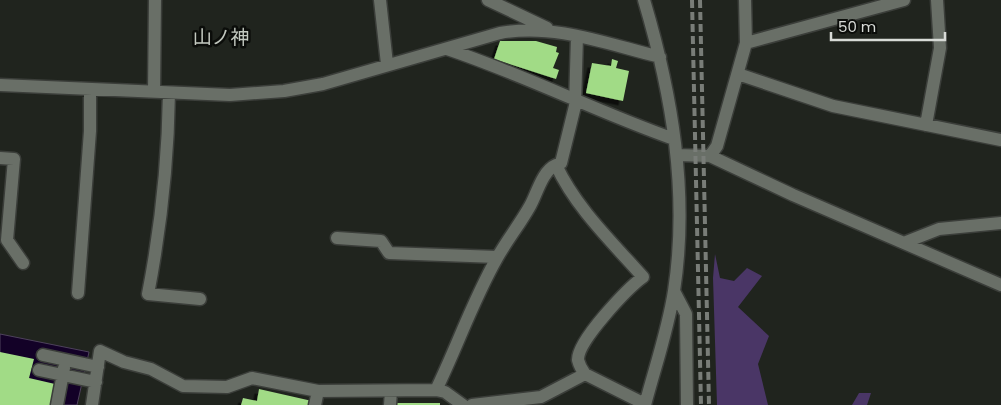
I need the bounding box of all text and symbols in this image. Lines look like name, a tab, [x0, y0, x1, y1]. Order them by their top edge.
scale bar	[831, 10, 945, 42]
text: 50 m	[838, 16, 876, 37]
district label: 山ノ神	[192, 24, 250, 51]

